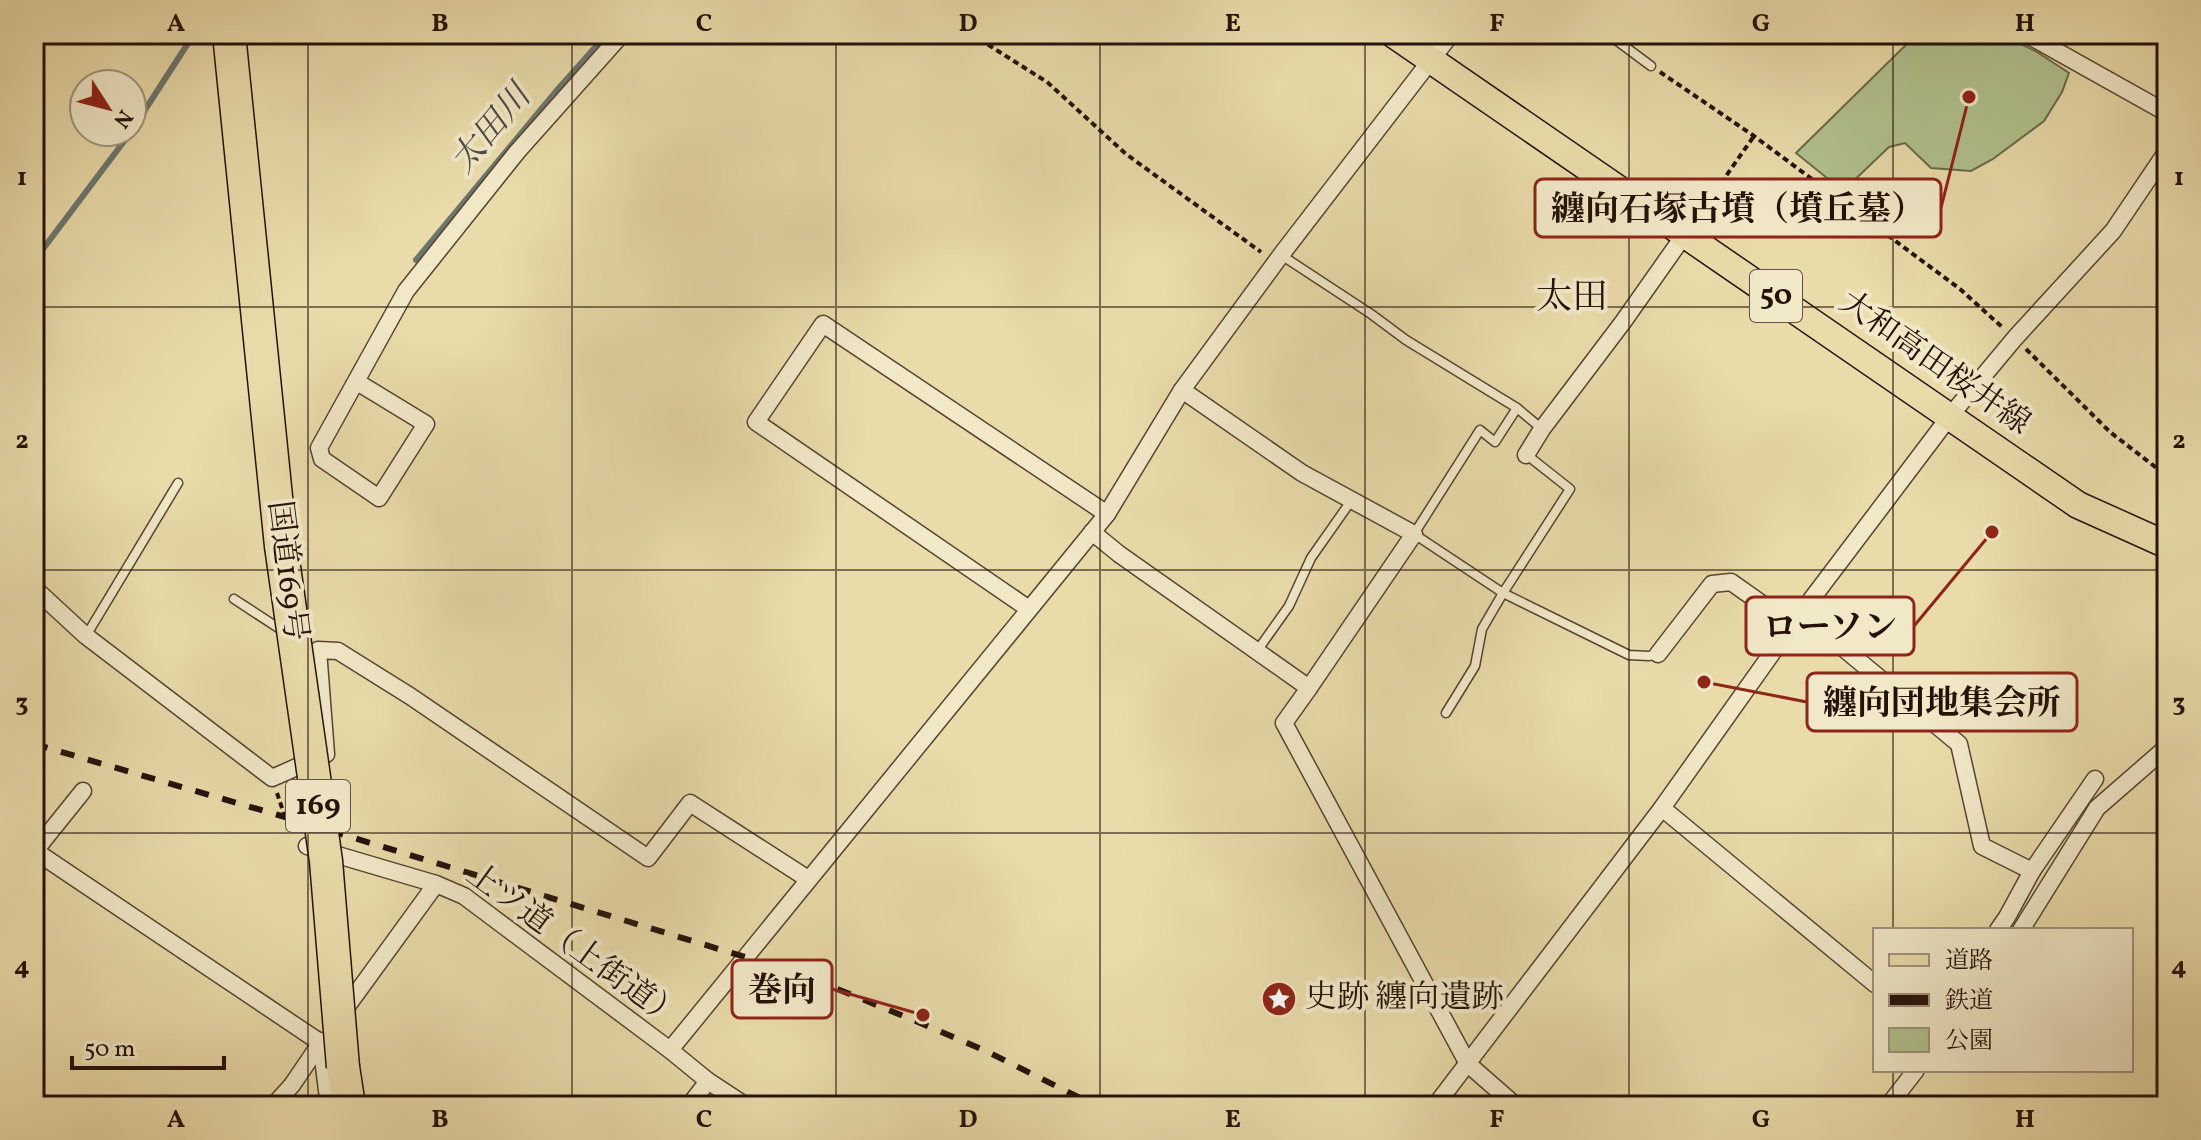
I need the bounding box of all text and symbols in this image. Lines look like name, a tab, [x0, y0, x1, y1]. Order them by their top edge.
text: A	[167, 6, 186, 42]
text: B	[431, 6, 449, 42]
text: C	[696, 6, 712, 42]
text: D	[958, 6, 978, 42]
text: E	[1225, 6, 1241, 42]
text: F	[1489, 6, 1505, 42]
text: G	[1752, 6, 1770, 42]
text: H	[2015, 6, 2035, 42]
north arrow	[68, 68, 148, 148]
water label: 太田川	[441, 73, 545, 184]
text: N	[105, 103, 139, 134]
text: 1	[17, 160, 27, 196]
text: 1	[2174, 160, 2184, 196]
callout: 纏向石塚古墳（墳丘墓）	[1535, 179, 1941, 237]
text: 纏向石塚古墳（墳丘墓）	[1551, 188, 1925, 235]
road number: 50	[1750, 270, 1802, 322]
district label: 太田	[1536, 274, 1608, 324]
street label: 大和高田桜井線	[1830, 282, 2038, 446]
text: 2	[15, 423, 29, 459]
text: 2	[2172, 423, 2186, 459]
street label: 国道169号	[256, 498, 316, 644]
callout: ローソン	[1746, 597, 1914, 655]
text: ローソン	[1763, 606, 1897, 653]
callout: 纏向団地集会所	[1807, 673, 2077, 731]
text: 纏向団地集会所	[1823, 682, 2061, 729]
text: 3	[15, 686, 29, 722]
text: 3	[2172, 686, 2186, 722]
road number: 169	[286, 780, 350, 832]
street label: 上ツ道（上街道）	[457, 854, 689, 1040]
legend	[1873, 928, 2133, 1072]
text: 道路	[1945, 945, 1993, 979]
text: 4	[14, 949, 30, 985]
text: 4	[2171, 949, 2187, 985]
callout: 巻向	[732, 960, 832, 1018]
text: 巻向	[748, 969, 816, 1016]
place label: 史跡 纏向遺跡	[1305, 977, 1503, 1021]
place icon: 史跡 纏向遺跡	[1260, 980, 1298, 1018]
text: 鉄道	[1945, 985, 1993, 1019]
scale bar	[72, 1020, 224, 1070]
text: 公園	[1945, 1025, 1993, 1059]
text: 50 m	[84, 1033, 136, 1067]
text: A	[167, 1102, 186, 1138]
text: B	[431, 1102, 449, 1138]
text: C	[696, 1102, 712, 1138]
text: D	[958, 1102, 978, 1138]
text: E	[1225, 1102, 1241, 1138]
text: F	[1489, 1102, 1505, 1138]
text: G	[1752, 1102, 1770, 1138]
text: H	[2015, 1102, 2035, 1138]

